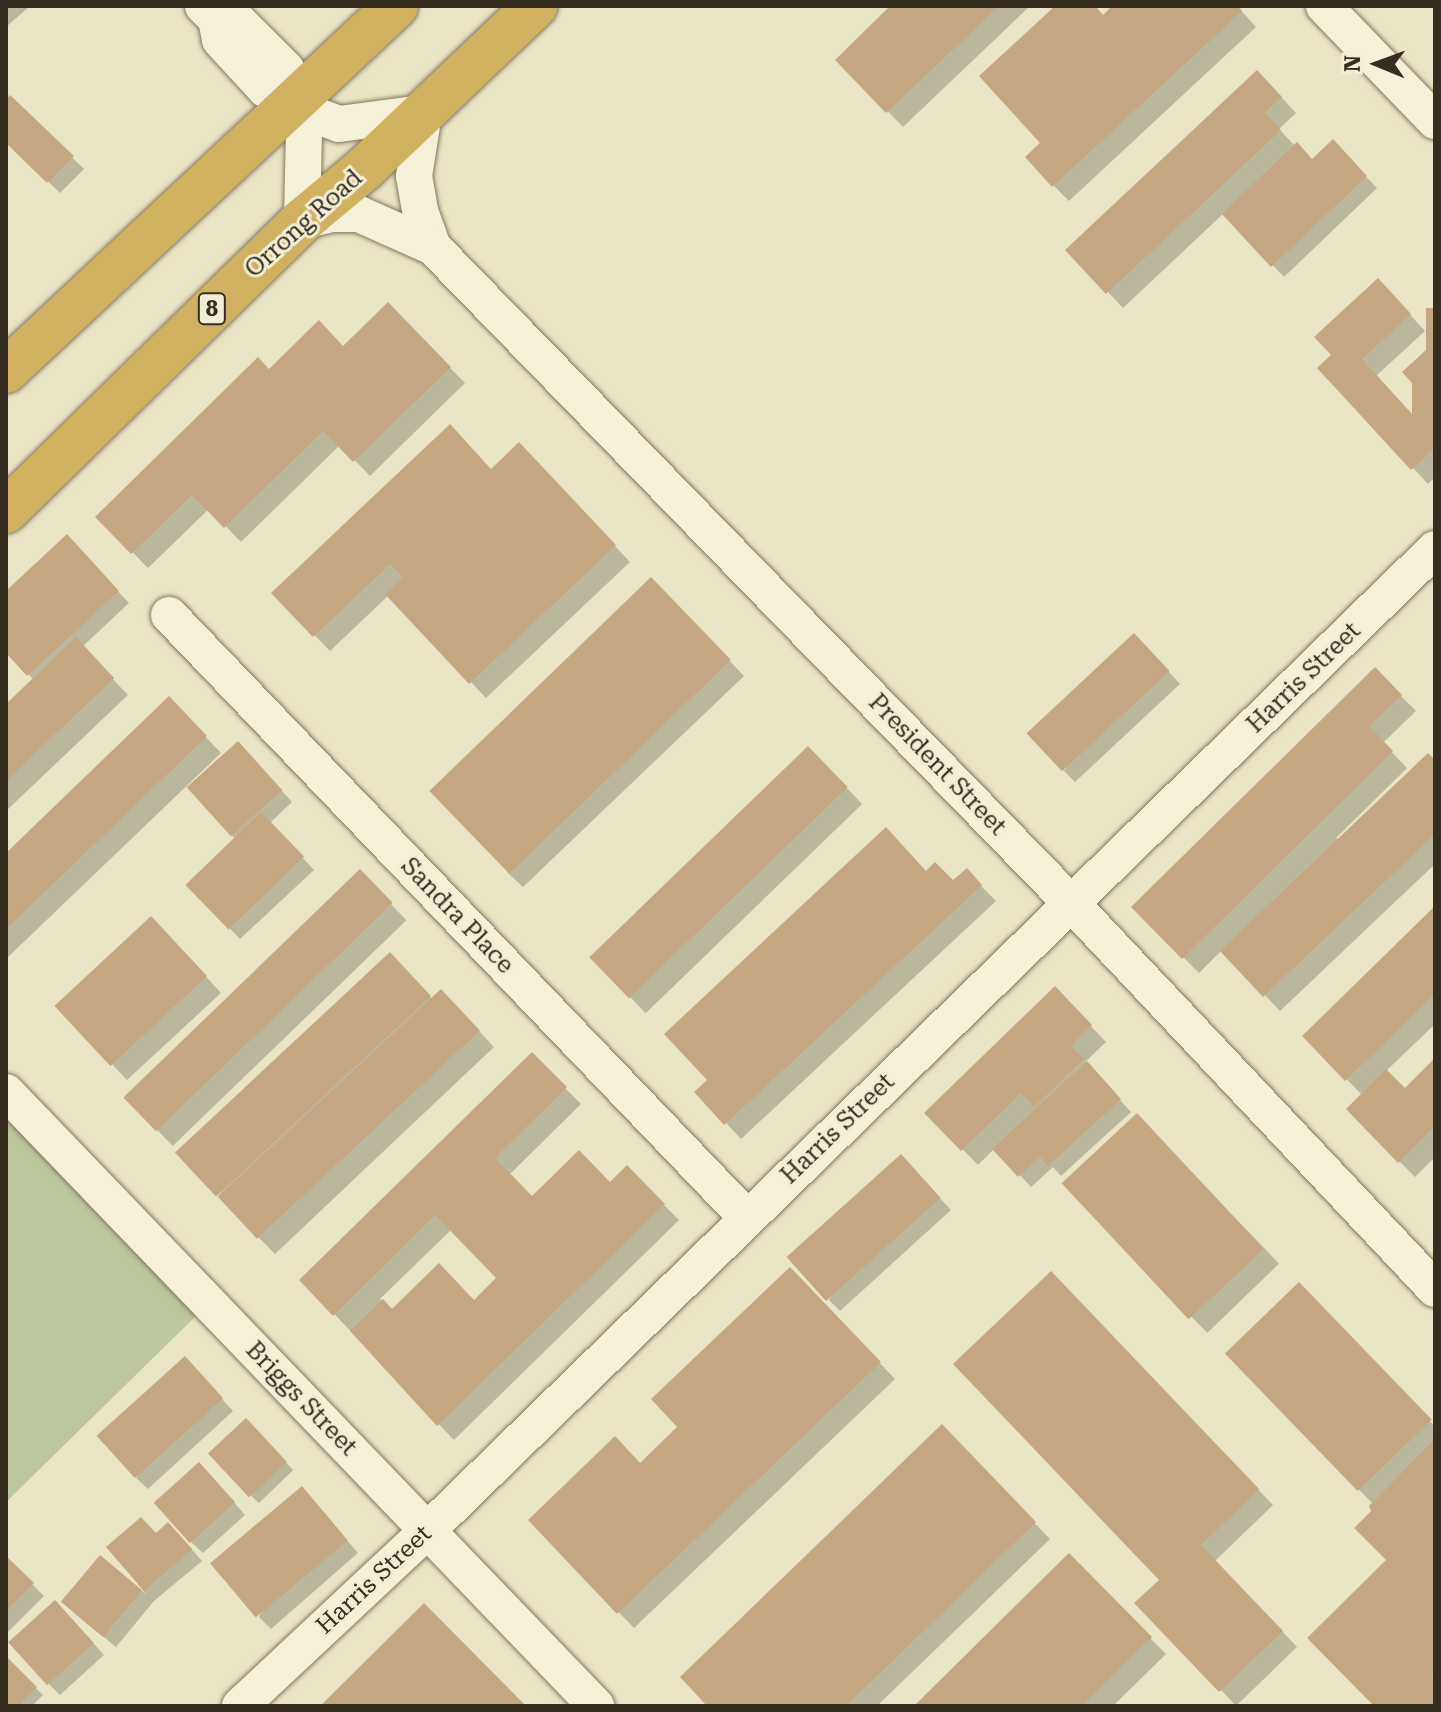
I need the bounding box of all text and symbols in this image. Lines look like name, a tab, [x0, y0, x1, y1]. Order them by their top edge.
north arrow	[1337, 24, 1417, 104]
text: N	[1340, 55, 1365, 72]
street label: Orrong Road	[240, 164, 368, 284]
road number: 8	[196, 291, 228, 327]
street label: Harris Street	[1241, 617, 1367, 739]
street label: President Street	[862, 688, 1012, 842]
street label: Sandra Place	[395, 852, 519, 980]
street label: Harris Street	[775, 1068, 901, 1190]
street label: Briggs Street	[239, 1336, 363, 1462]
street label: Harris Street	[311, 1519, 437, 1641]

